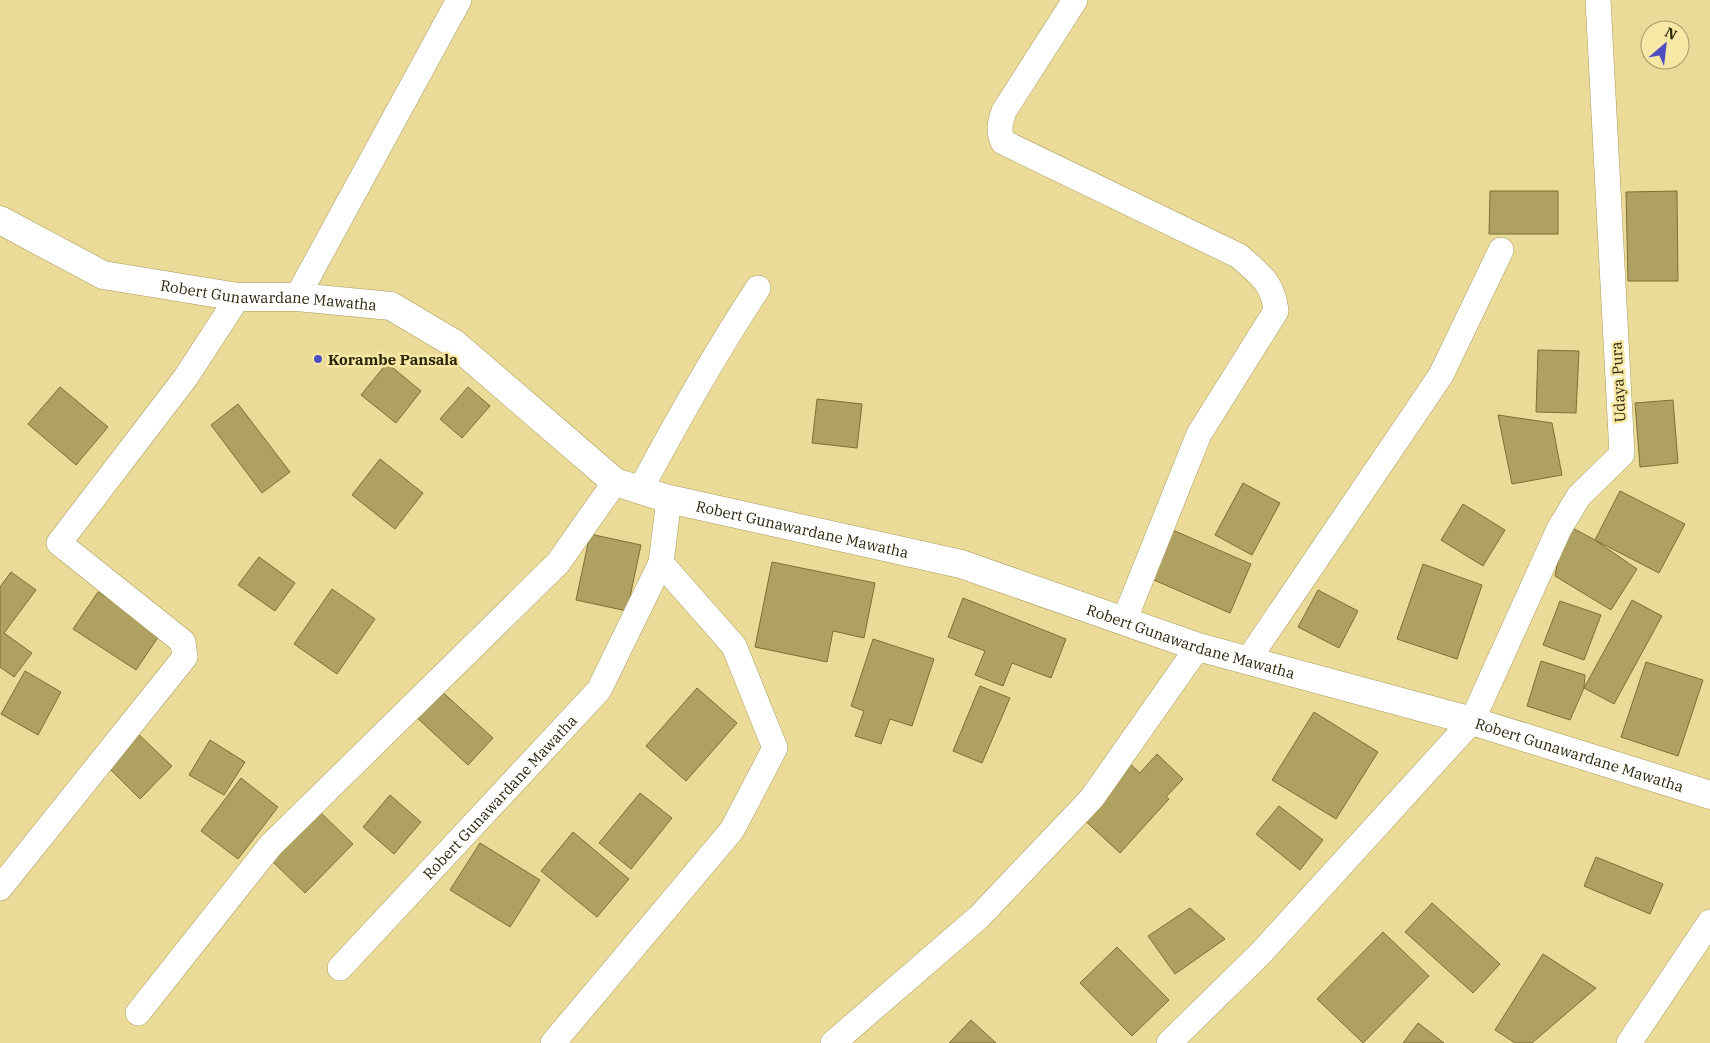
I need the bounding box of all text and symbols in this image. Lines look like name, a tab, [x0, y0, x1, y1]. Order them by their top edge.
north arrow	[1640, 20, 1690, 70]
text: N	[1662, 23, 1680, 44]
street label: Robert Gunawardane Mawatha	[159, 275, 378, 314]
street label: Udaya Pura	[1606, 341, 1630, 423]
place label: Korambe Pansala	[328, 350, 458, 369]
marker: Korambe Pansala	[312, 353, 324, 365]
street label: Robert Gunawardane Mawatha	[694, 496, 911, 562]
street label: Robert Gunawardane Mawatha	[1084, 599, 1297, 682]
street label: Robert Gunawardane Mawatha	[418, 711, 581, 883]
street label: Robert Gunawardane Mawatha	[1473, 713, 1686, 796]

